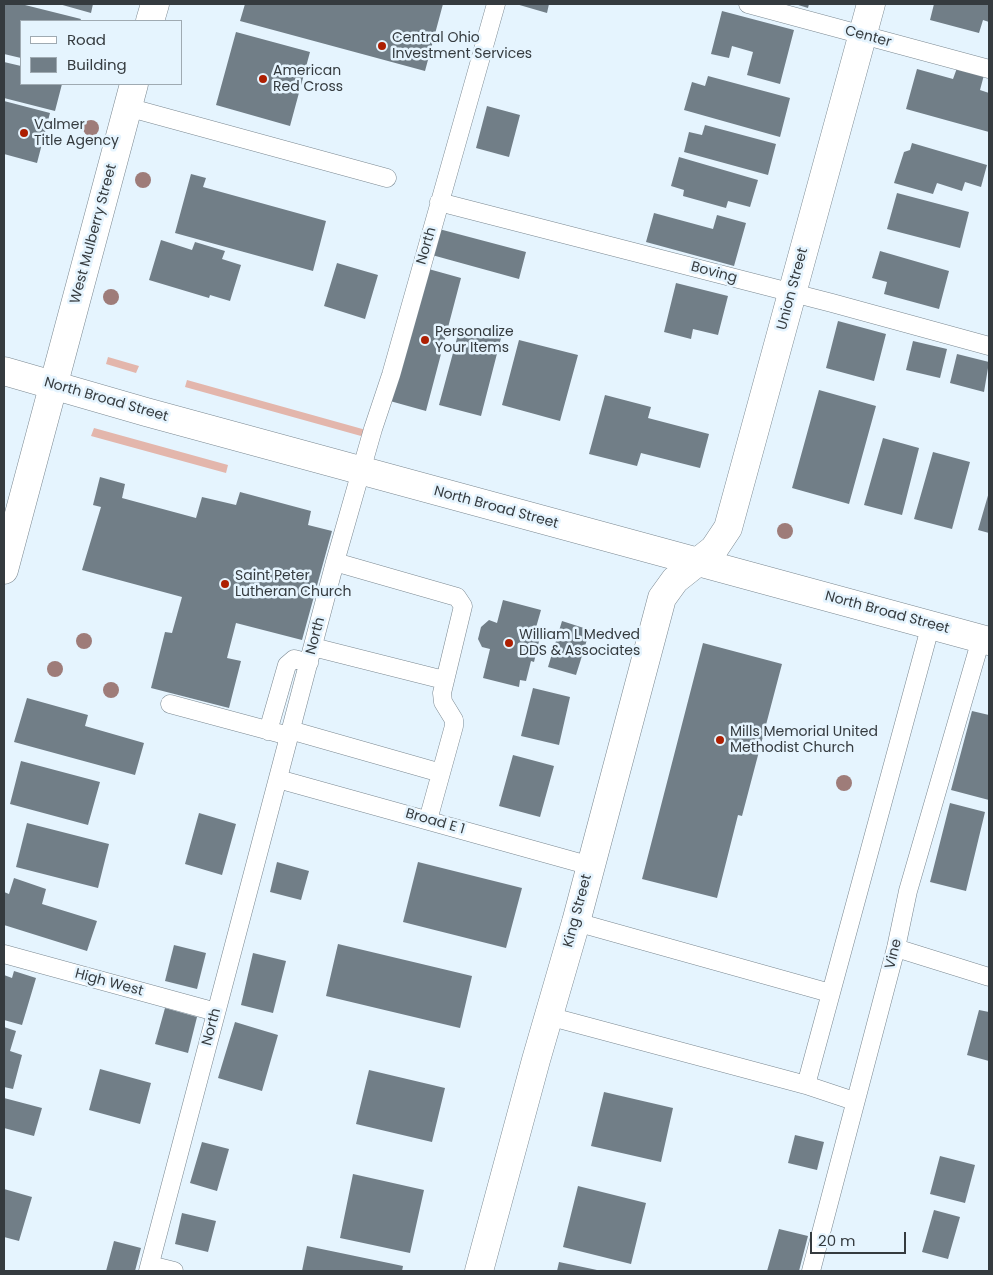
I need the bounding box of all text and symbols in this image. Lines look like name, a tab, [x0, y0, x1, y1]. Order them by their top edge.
legend	[20, 20, 182, 85]
street label: Center	[843, 23, 893, 51]
text: Road	[67, 29, 106, 50]
place label: Central Ohio Investment Services	[392, 30, 532, 62]
marker: Central Ohio Investment Services	[376, 40, 388, 52]
text: Building	[67, 54, 127, 75]
place label: American Red Cross	[273, 63, 343, 95]
marker: American Red Cross	[257, 73, 269, 85]
place label: Valmer Title Agency	[34, 117, 119, 150]
marker: Valmer Title Agency	[18, 127, 30, 139]
street label: West Mulberry Street	[67, 162, 121, 306]
street label: North	[414, 225, 440, 267]
street label: Union Street	[774, 246, 812, 332]
street label: Boving	[689, 259, 739, 287]
place label: Personalize Your Items	[435, 324, 514, 357]
marker: Personalize Your Items	[419, 334, 431, 346]
street label: North Broad Street	[42, 374, 170, 426]
street label: North Broad Street	[432, 483, 560, 533]
place label: Saint Peter Lutheran Church	[235, 568, 352, 600]
marker: Saint Peter Lutheran Church	[219, 578, 231, 590]
street label: North Broad Street	[823, 588, 951, 638]
street label: North	[303, 615, 329, 657]
place label: William L Medved DDS & Associates	[519, 627, 640, 660]
marker: William L Medved DDS & Associates	[503, 637, 515, 649]
place label: Mills Memorial United Methodist Church	[730, 724, 878, 756]
marker: Mills Memorial United Methodist Church	[714, 734, 726, 746]
street label: Broad E 1	[403, 806, 467, 838]
street label: King Street	[560, 873, 596, 949]
street label: Vine	[882, 937, 906, 971]
street label: High West	[73, 966, 145, 1000]
street label: North	[199, 1006, 225, 1048]
scale bar	[813, 1222, 909, 1254]
text: 20 m	[818, 1230, 856, 1251]

